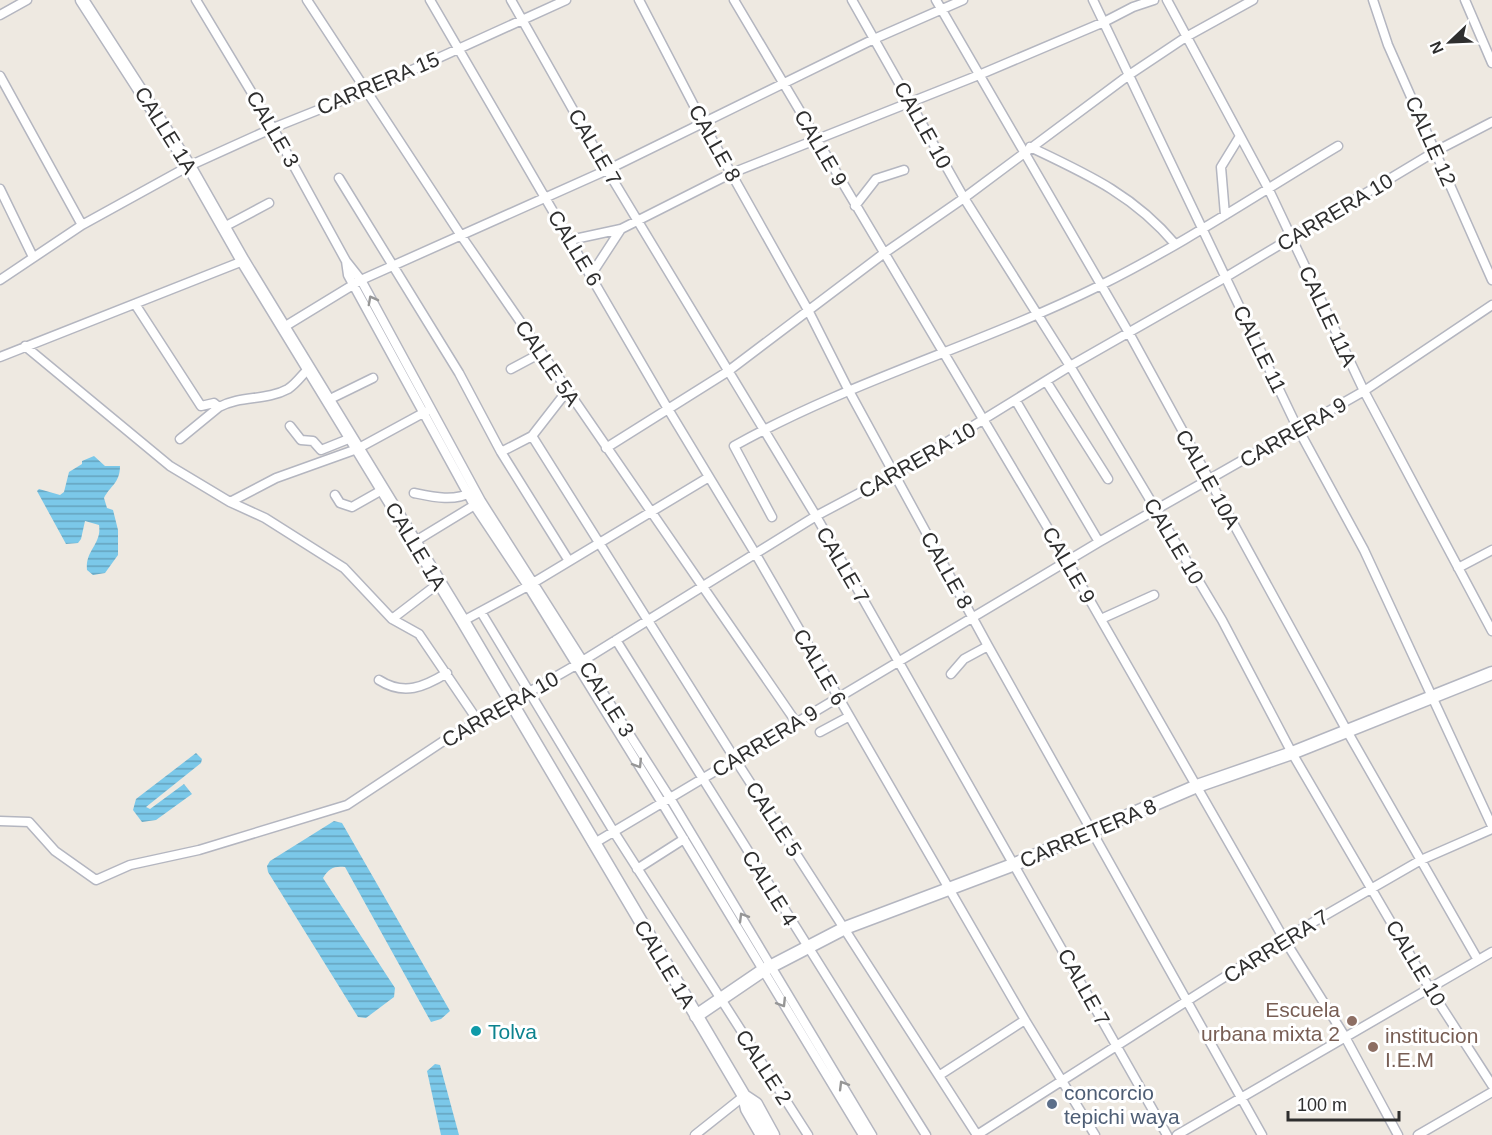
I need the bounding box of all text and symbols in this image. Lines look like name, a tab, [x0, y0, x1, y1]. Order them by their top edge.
north arrow	[1420, 12, 1480, 72]
text: N	[1427, 39, 1447, 56]
street label: CARRERA 15	[313, 47, 443, 119]
street label: CALLE 10	[890, 78, 956, 172]
street label: CALLE 1A	[130, 82, 202, 178]
street label: CALLE 3	[242, 87, 304, 171]
street label: CALLE 12	[1401, 93, 1461, 189]
street label: CALLE 8	[685, 101, 745, 185]
street label: CALLE 7	[564, 105, 626, 189]
street label: CALLE 9	[790, 106, 852, 190]
street label: CARRERA 10	[1273, 168, 1397, 256]
street label: CALLE 6	[543, 206, 607, 290]
street label: CALLE 11A	[1295, 262, 1361, 370]
one-way arrow	[368, 296, 379, 307]
street label: CALLE 11	[1229, 302, 1291, 396]
street label: CALLE 5A	[511, 316, 585, 410]
street label: CARRERA 9	[1236, 392, 1350, 472]
street label: CARRERA 10	[855, 417, 979, 503]
street label: CALLE 10A	[1171, 425, 1245, 533]
street label: CALLE 10	[1139, 494, 1209, 588]
street label: CALLE 1A	[381, 498, 451, 594]
street label: CALLE 7	[812, 523, 874, 607]
street label: CALLE 9	[1038, 523, 1100, 607]
street label: CALLE 8	[917, 528, 977, 612]
street label: CALLE 6	[789, 625, 851, 709]
street label: CALLE 3	[575, 657, 639, 741]
street label: CARRERA 10	[438, 666, 562, 752]
street label: CARRERA 9	[708, 700, 822, 782]
one-way arrow	[630, 758, 642, 768]
street label: CALLE 5	[741, 777, 807, 861]
street label: CARRETERA 8	[1016, 794, 1160, 872]
street label: CALLE 4	[738, 846, 802, 930]
street label: CARRERA 7	[1219, 905, 1333, 987]
one-way arrow	[738, 913, 750, 923]
street label: CALLE 1A	[630, 916, 700, 1012]
street label: CALLE 10	[1381, 916, 1451, 1010]
street label: CALLE 7	[1054, 945, 1114, 1029]
one-way arrow	[775, 997, 787, 1007]
place label: Escuela urbana mixta 2	[1201, 998, 1340, 1045]
marker: Escuela urbana mixta 2	[1345, 1014, 1359, 1028]
place label: Tolva	[488, 1020, 537, 1043]
marker: Tolva	[469, 1024, 483, 1038]
place label: institucion I.E.M	[1385, 1024, 1478, 1071]
street label: CALLE 2	[731, 1025, 797, 1109]
marker: institucion I.E.M	[1366, 1040, 1380, 1054]
one-way arrow	[838, 1081, 850, 1091]
place label: concorcio tepichi waya	[1064, 1081, 1180, 1128]
scale bar	[1288, 1084, 1399, 1122]
text: 100 m	[1297, 1095, 1347, 1115]
marker: concorcio tepichi waya	[1045, 1097, 1059, 1111]

